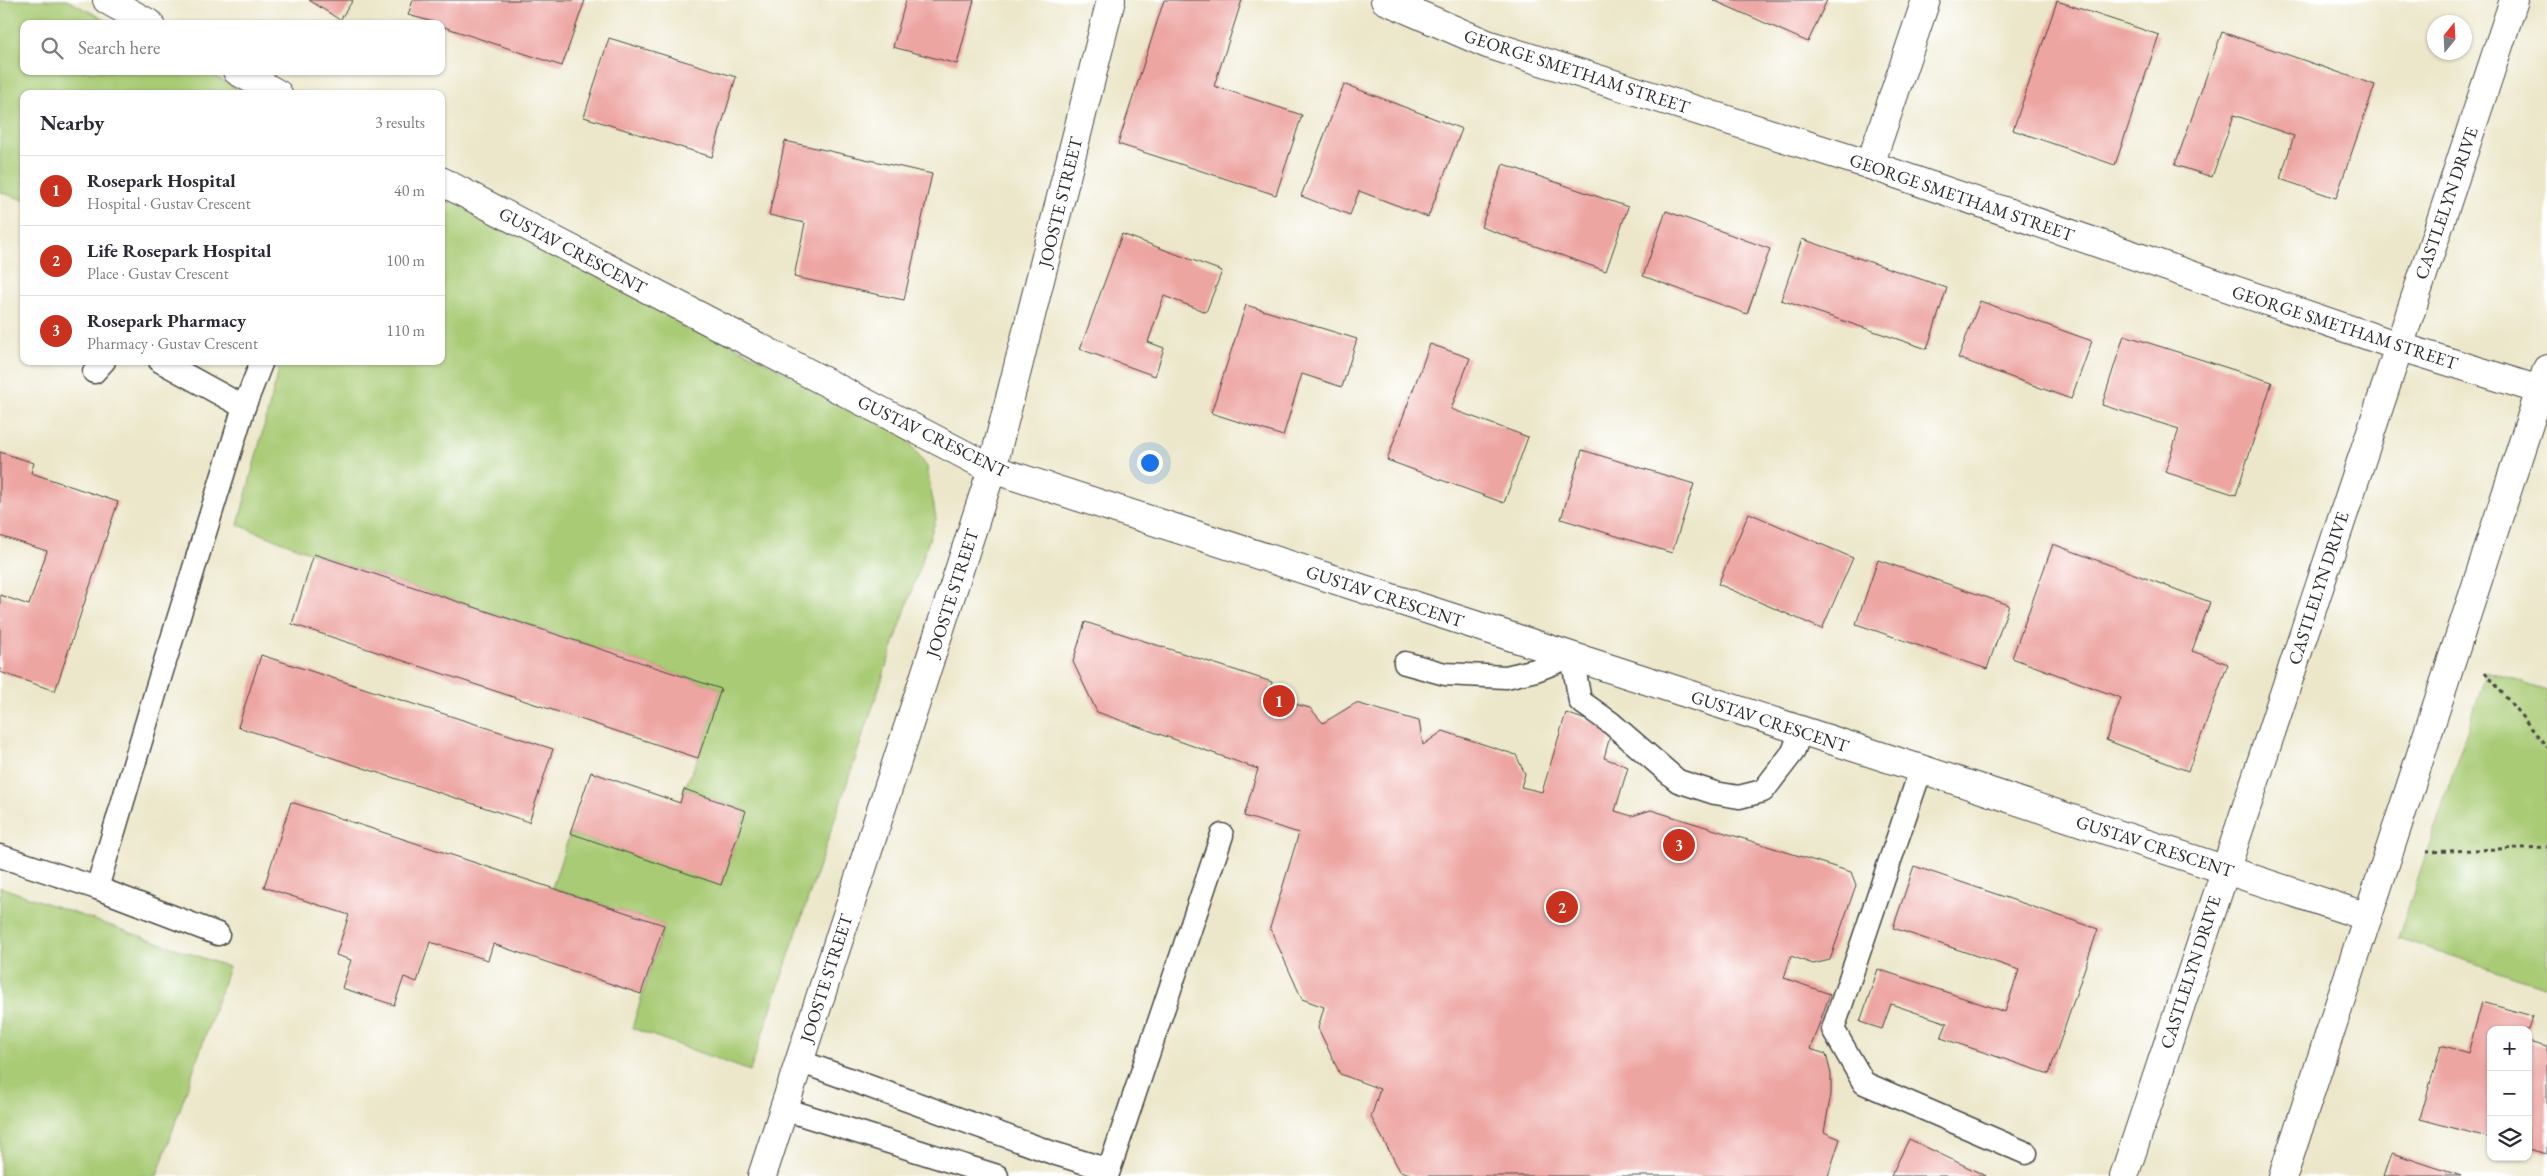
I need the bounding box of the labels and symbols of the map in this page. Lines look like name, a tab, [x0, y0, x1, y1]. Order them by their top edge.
north arrow	[2427, 15, 2472, 60]
street label: GEORGE SMETHAM STREET	[1461, 24, 1694, 119]
street label: CASTLELYN DRIVE	[2409, 124, 2483, 282]
street label: JOOSTE STREET	[1032, 134, 1088, 271]
street label: GEORGE SMETHAM STREET	[1847, 148, 2078, 247]
street label: GUSTAV CRESCENT	[495, 201, 652, 299]
street label: GEORGE SMETHAM STREET	[2229, 280, 2462, 375]
street label: GUSTAV CRESCENT	[854, 390, 1013, 483]
your location	[1137, 450, 1163, 476]
street label: CASTLELYN DRIVE	[2282, 508, 2354, 668]
street label: JOOSTE STREET	[920, 525, 984, 662]
street label: GUSTAV CRESCENT	[1303, 560, 1468, 633]
pin: 1	[1263, 682, 1295, 720]
street label: GUSTAV CRESCENT	[1688, 685, 1853, 758]
street label: GUSTAV CRESCENT	[2073, 810, 2238, 883]
pin: 3	[1663, 826, 1695, 864]
pin: 2	[1546, 888, 1578, 926]
street label: CASTLELYN DRIVE	[2154, 892, 2226, 1052]
street label: JOOSTE STREET	[794, 910, 858, 1047]

